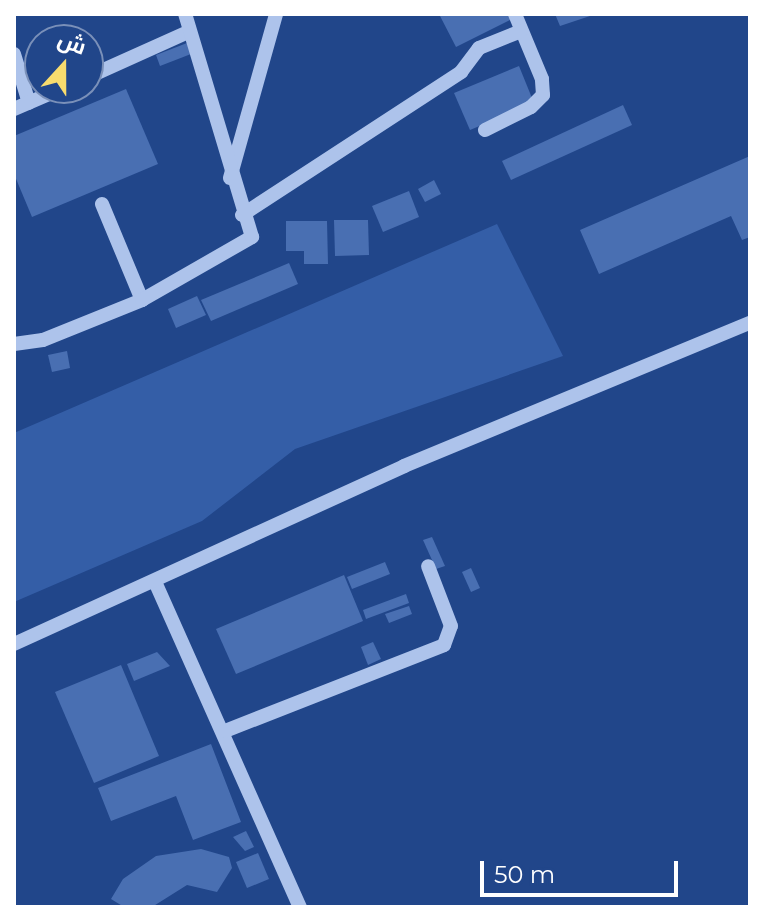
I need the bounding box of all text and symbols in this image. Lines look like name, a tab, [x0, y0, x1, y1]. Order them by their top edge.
north arrow	[24, 24, 104, 104]
text: ش	[54, 25, 90, 61]
scale bar	[484, 845, 682, 895]
text: 50 m	[494, 860, 555, 889]

